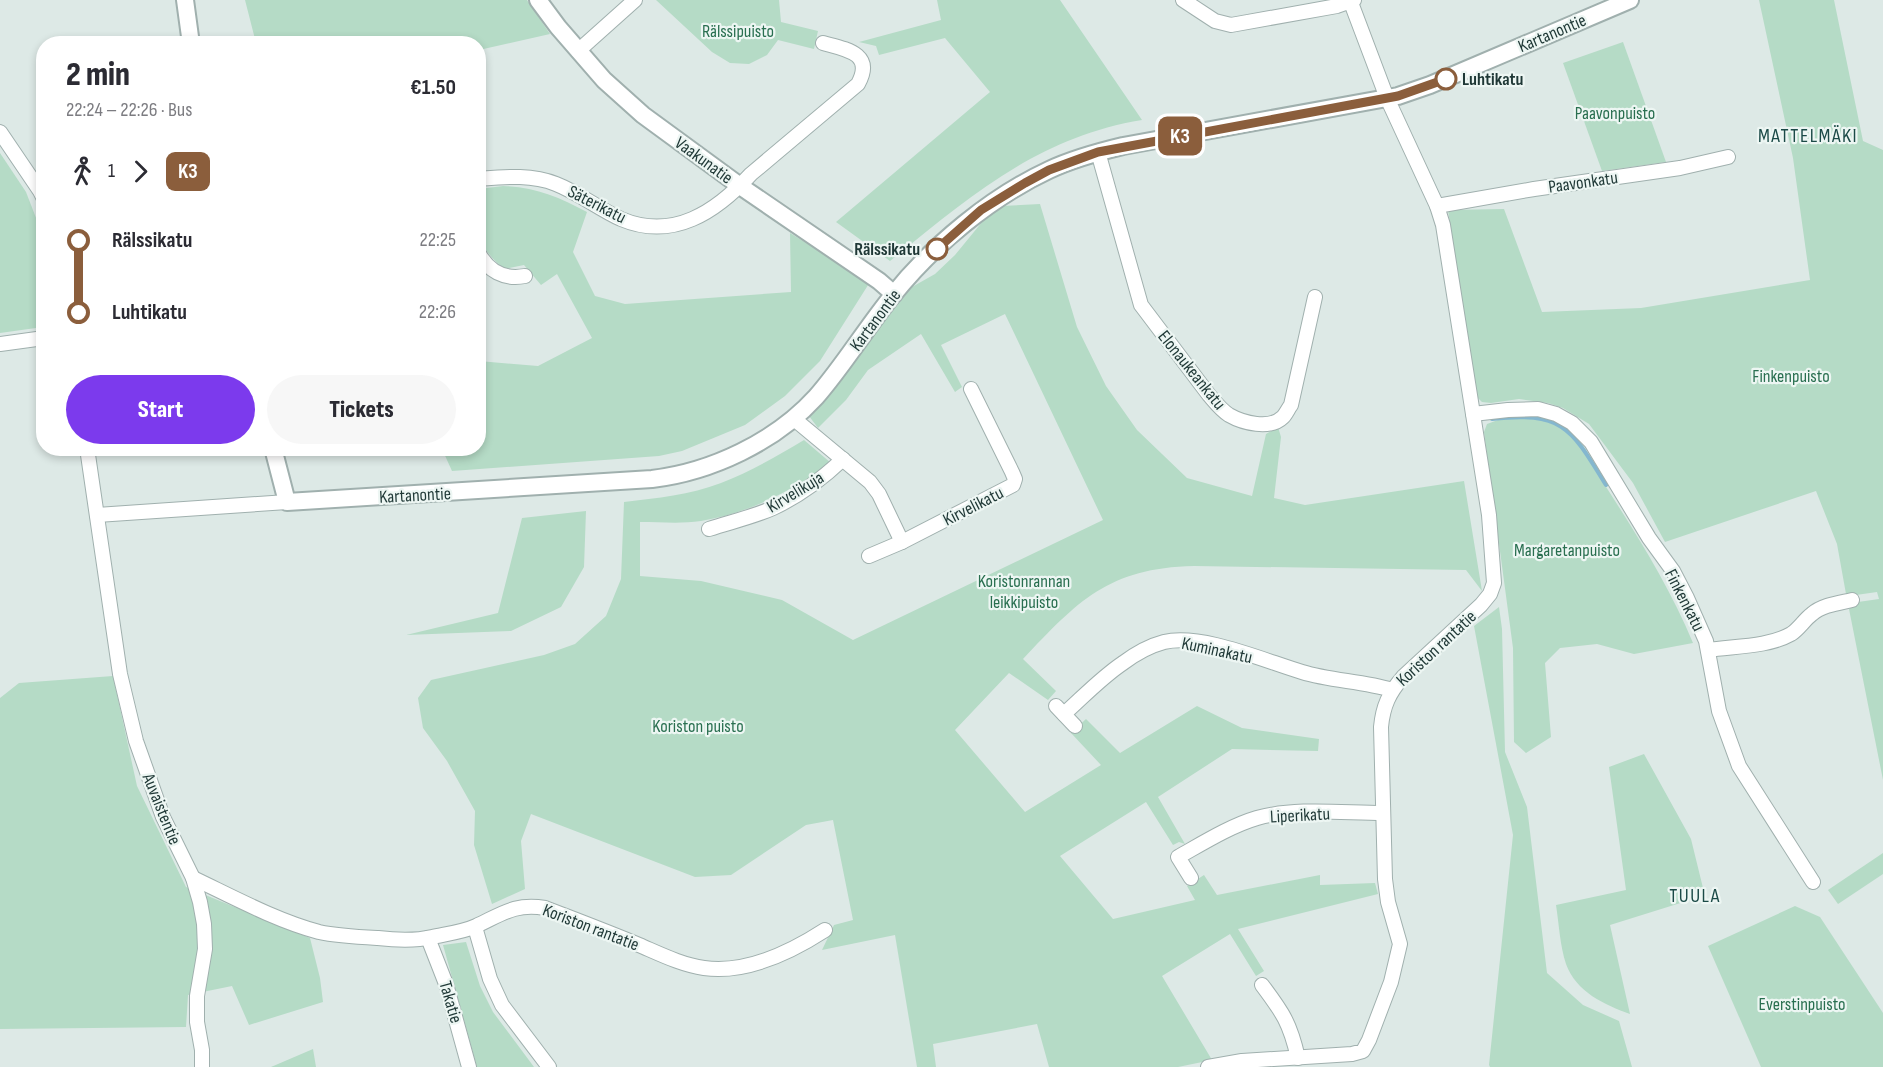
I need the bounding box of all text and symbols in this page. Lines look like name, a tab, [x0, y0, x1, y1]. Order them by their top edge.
street label: Kartanontie	[1515, 10, 1589, 57]
park label: Rälssipuisto	[702, 21, 774, 42]
text: 2 min	[66, 55, 130, 95]
marker: Luhtikatu	[1435, 68, 1457, 90]
place label: Luhtikatu	[1462, 69, 1523, 90]
text: €1.50	[410, 74, 456, 101]
text: 22:24 – 22:26 · Bus	[66, 98, 192, 122]
park label: Paavonpuisto	[1575, 103, 1655, 124]
line badge: K3	[1153, 116, 1207, 156]
text: K3	[1170, 124, 1190, 149]
district label: MATTELMÄKI	[1758, 124, 1858, 148]
street label: Vaakunatie	[671, 132, 737, 188]
icon: walk	[66, 155, 99, 188]
icon: forward	[124, 155, 157, 188]
text: 1	[108, 159, 115, 183]
text: K3	[178, 159, 198, 184]
street label: Paavonkatu	[1547, 167, 1619, 198]
street label: Säterikatu	[564, 181, 629, 228]
text: Rälssikatu	[112, 227, 192, 254]
text: 22:25	[419, 228, 456, 252]
marker: Rälssikatu	[926, 238, 948, 260]
place label: Rälssikatu	[854, 239, 920, 260]
street label: Kartanontie	[845, 285, 905, 355]
text: Luhtikatu	[112, 299, 187, 326]
text: 22:26	[419, 300, 456, 324]
street label: Elonaukeankatu	[1153, 327, 1230, 414]
park label: Finkenpuisto	[1752, 366, 1830, 387]
button: Start	[66, 375, 255, 444]
button: Tickets	[267, 375, 456, 444]
street label: Kirvelikuja	[763, 467, 828, 518]
street label: Kirvelikatu	[940, 482, 1007, 531]
street label: Kartanontie	[379, 483, 451, 508]
park label: Margaretanpuisto	[1514, 540, 1620, 561]
street label: Finkenkatu	[1660, 566, 1709, 635]
park label: Koristonrannan leikkipuisto	[978, 571, 1070, 613]
street label: Koriston rantatie	[1392, 606, 1481, 691]
street label: Kuminakatu	[1180, 633, 1254, 668]
park label: Koriston puisto	[652, 716, 744, 737]
street label: Auvaistentie	[137, 769, 185, 848]
street label: Liperikatu	[1270, 803, 1331, 828]
district label: TUULA	[1669, 884, 1721, 908]
street label: Koriston rantatie	[540, 899, 642, 955]
street label: Takatie	[435, 979, 467, 1026]
park label: Everstinpuisto	[1759, 994, 1845, 1015]

